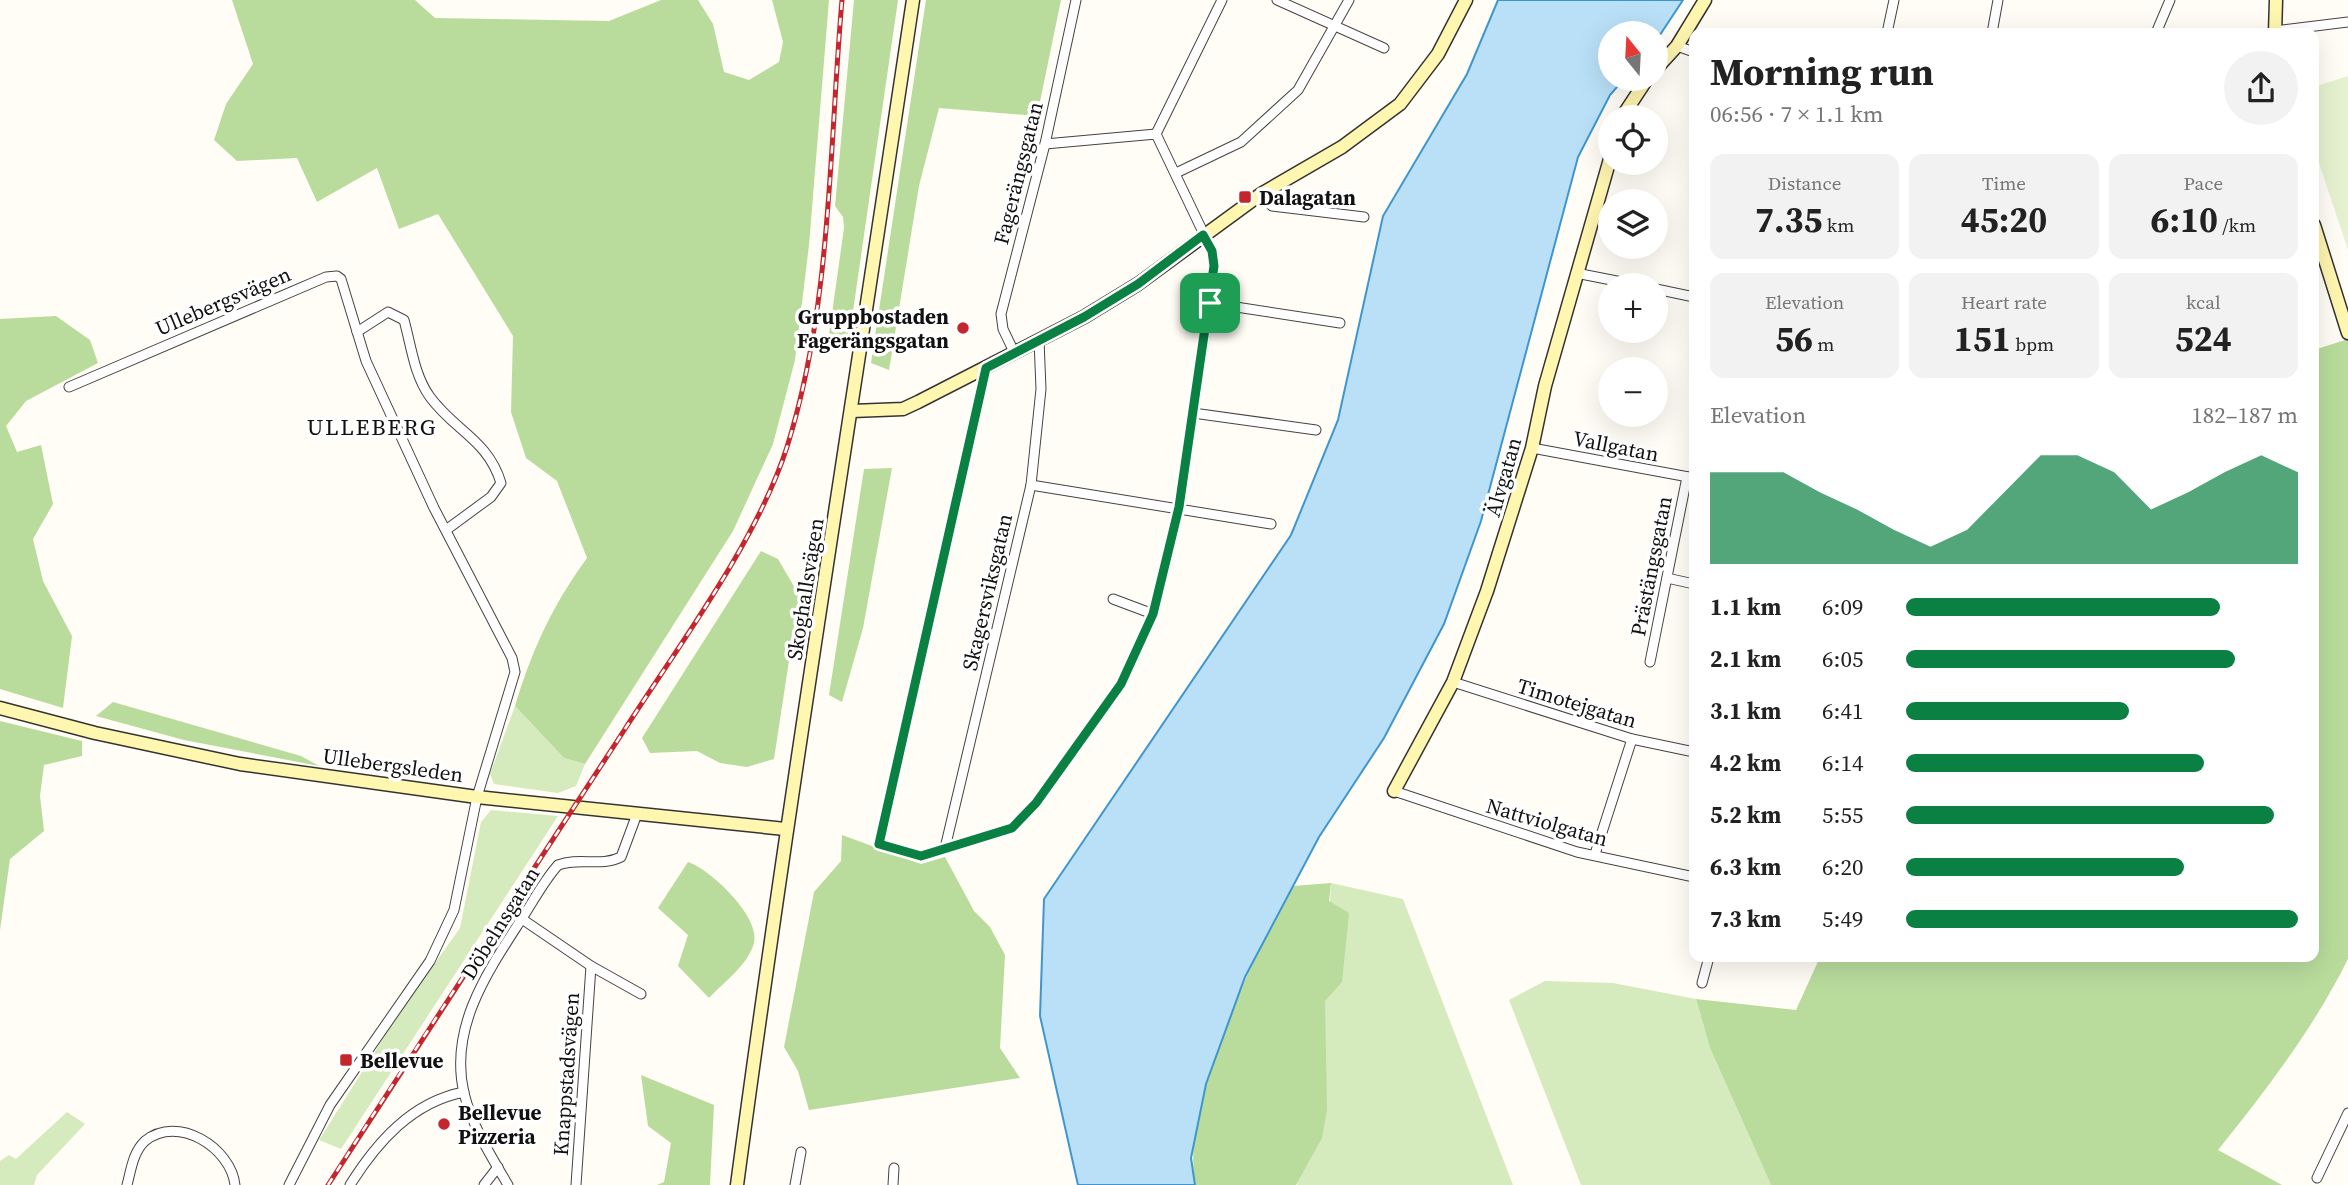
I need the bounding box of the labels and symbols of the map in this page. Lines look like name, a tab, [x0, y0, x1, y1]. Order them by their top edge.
north arrow	[1598, 21, 1668, 91]
street label: Fagerängsgatan	[986, 98, 1050, 248]
place label: Dalagatan	[1259, 183, 1356, 212]
marker: Dalagatan	[1237, 189, 1253, 205]
street label: Ullebergsvägen	[151, 259, 295, 343]
pin	[1180, 273, 1240, 333]
place label: Gruppbostaden Fagerängsgatan	[797, 302, 949, 355]
marker: Gruppbostaden Fagerängsgatan	[955, 320, 971, 336]
district label: ULLEBERG	[307, 411, 437, 443]
street label: Vallgatan	[1571, 423, 1662, 469]
street label: Älvgatan	[1478, 434, 1528, 520]
street label: Prästängsgatan	[1623, 493, 1679, 638]
street label: Skagersviksgatan	[955, 510, 1019, 673]
street label: Skoghallsvägen	[779, 516, 831, 662]
street label: Timotejgatan	[1514, 671, 1641, 735]
street label: Ullebergsleden	[321, 741, 466, 789]
street label: Nattviolgatan	[1483, 791, 1612, 853]
street label: Döbelnsgatan	[454, 861, 546, 985]
street label: Knappstadsvägen	[546, 991, 586, 1157]
place label: Bellevue	[360, 1046, 444, 1075]
marker: Bellevue	[338, 1052, 354, 1068]
place label: Bellevue Pizzeria	[458, 1098, 542, 1151]
marker: Bellevue Pizzeria	[436, 1116, 452, 1132]

